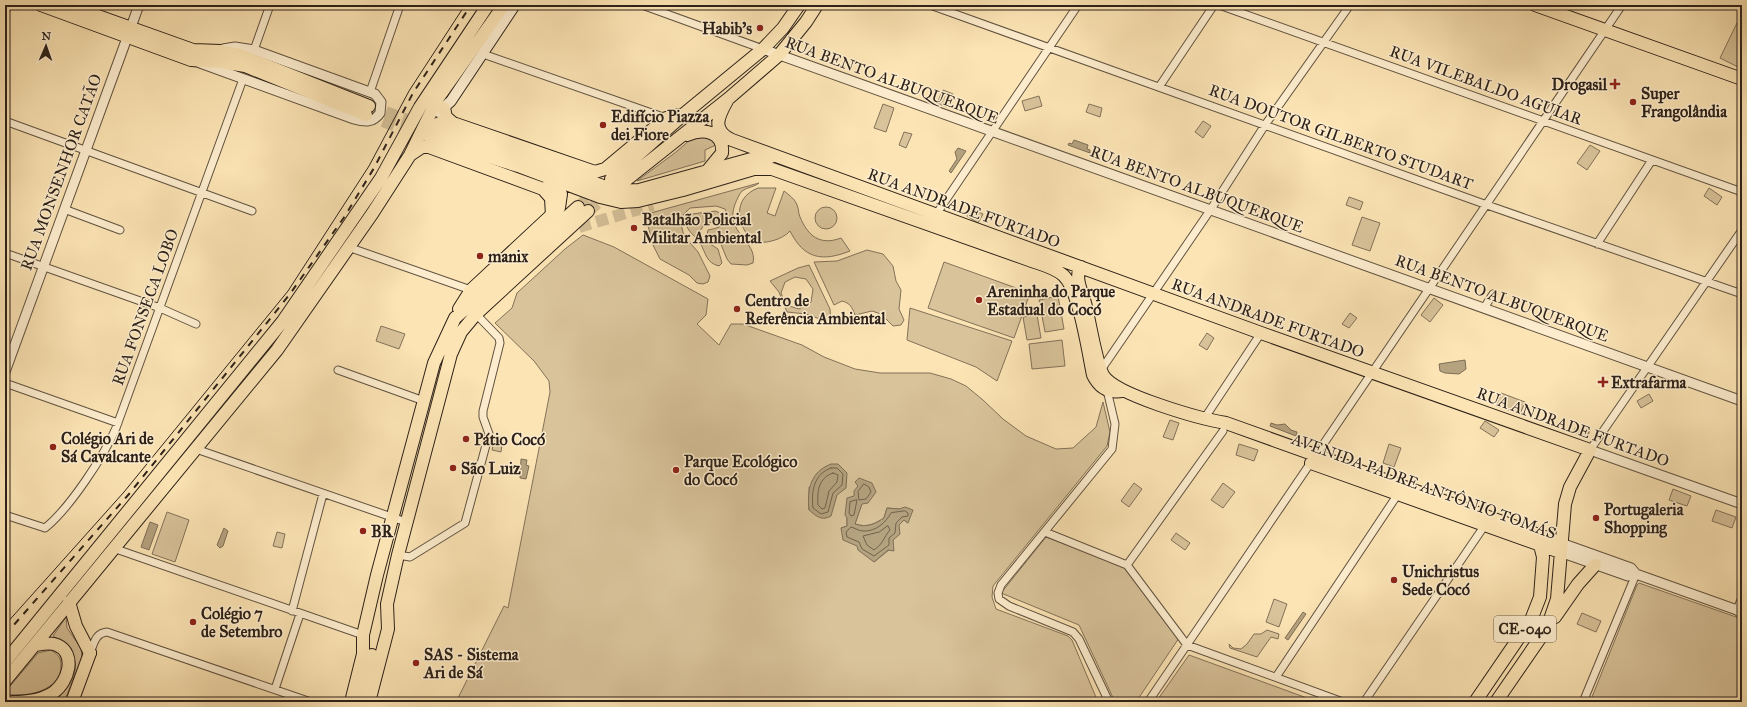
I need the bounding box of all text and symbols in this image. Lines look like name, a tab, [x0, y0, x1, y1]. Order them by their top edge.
place label: Habib's	[702, 19, 752, 38]
marker: Habib's	[755, 23, 765, 33]
north arrow	[26, 26, 66, 66]
text: N	[41, 30, 52, 43]
street label: RUA BENTO ALBUQUERQUE	[783, 32, 1001, 128]
street label: RUA VILEBALDO AGUIAR	[1387, 41, 1585, 129]
street label: RUA MONSENHOR CATÃO	[16, 71, 105, 273]
place label: Drogasil	[1551, 75, 1608, 95]
marker: Drogasil	[1610, 79, 1620, 89]
street label: RUA DOUTOR GILBERTO STUDART	[1206, 80, 1476, 194]
place label: Super Frangolândia	[1641, 84, 1728, 122]
marker: Super Frangolândia	[1628, 97, 1638, 107]
place label: Edifício Piazza dei Fiore	[611, 107, 710, 144]
marker: Edifício Piazza dei Fiore	[598, 120, 608, 130]
street label: RUA BENTO ALBUQUERQUE	[1088, 141, 1306, 237]
street label: RUA ANDRADE FURTADO	[865, 164, 1063, 252]
place label: Batalhão Policial Militar Ambiental	[642, 210, 762, 247]
marker: Batalhão Policial Militar Ambiental	[629, 223, 639, 233]
street label: RUA FONSECA LOBO	[108, 226, 182, 388]
place label: manix	[487, 247, 529, 266]
street label: RUA BENTO ALBUQUERQUE	[1393, 250, 1611, 346]
marker: manix	[475, 251, 485, 261]
street label: RUA ANDRADE FURTADO	[1169, 274, 1367, 362]
place label: Areninha do Parque Estadual do Cocó	[986, 282, 1116, 319]
place label: Centro de Referência Ambiental	[745, 291, 886, 328]
marker: Areninha do Parque Estadual do Cocó	[974, 295, 984, 305]
marker: Centro de Referência Ambiental	[732, 304, 742, 314]
place label: Extrafarma	[1611, 373, 1688, 392]
marker: Extrafarma	[1598, 377, 1608, 387]
street label: RUA ANDRADE FURTADO	[1474, 383, 1672, 471]
street label: AVENIDA PADRE ANTÔNIO TOMÁS	[1288, 428, 1559, 543]
place label: Colégio Ari de Sá Cavalcante	[61, 429, 154, 466]
place label: Pátio Cocó	[474, 430, 545, 449]
marker: Pátio Cocó	[461, 434, 471, 444]
marker: Colégio Ari de Sá Cavalcante	[48, 442, 58, 452]
place label: Parque Ecológico do Cocó	[684, 452, 797, 489]
place label: São Luiz	[461, 459, 521, 478]
marker: São Luiz	[448, 463, 458, 473]
marker: Parque Ecológico do Cocó	[671, 465, 681, 475]
place label: Portugaleria Shopping	[1604, 500, 1685, 538]
marker: Portugaleria Shopping	[1591, 513, 1601, 523]
place label: BR	[371, 522, 394, 541]
marker: BR	[358, 526, 368, 536]
place label: Unichristus Sede Cocó	[1402, 562, 1479, 599]
marker: Unichristus Sede Cocó	[1389, 575, 1399, 585]
place label: Colégio 7 de Setembro	[201, 604, 283, 641]
road number: CE-040	[1494, 616, 1556, 642]
marker: Colégio 7 de Setembro	[188, 617, 198, 627]
place label: SAS - Sistema Ari de Sá	[423, 645, 520, 682]
marker: SAS - Sistema Ari de Sá	[411, 658, 421, 668]

